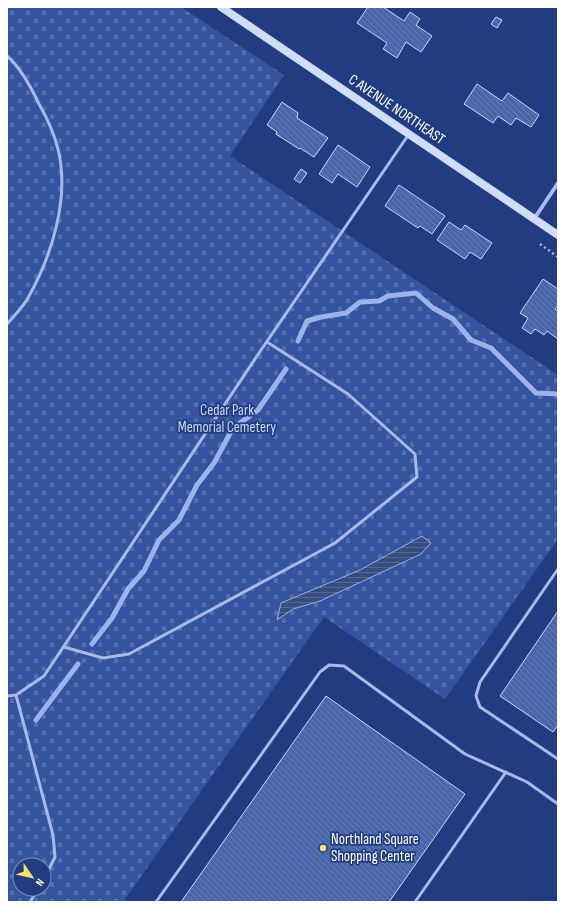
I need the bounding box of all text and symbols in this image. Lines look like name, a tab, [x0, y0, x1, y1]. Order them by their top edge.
street label: C AVENUE NORTHEAST	[345, 70, 449, 149]
park label: Cedar Park Memorial Cemetery	[178, 401, 276, 437]
place label: Northland Square Shopping Center	[331, 830, 419, 866]
marker: Northland Square Shopping Center	[318, 843, 328, 853]
north arrow	[12, 857, 52, 897]
text: N	[33, 876, 47, 888]

